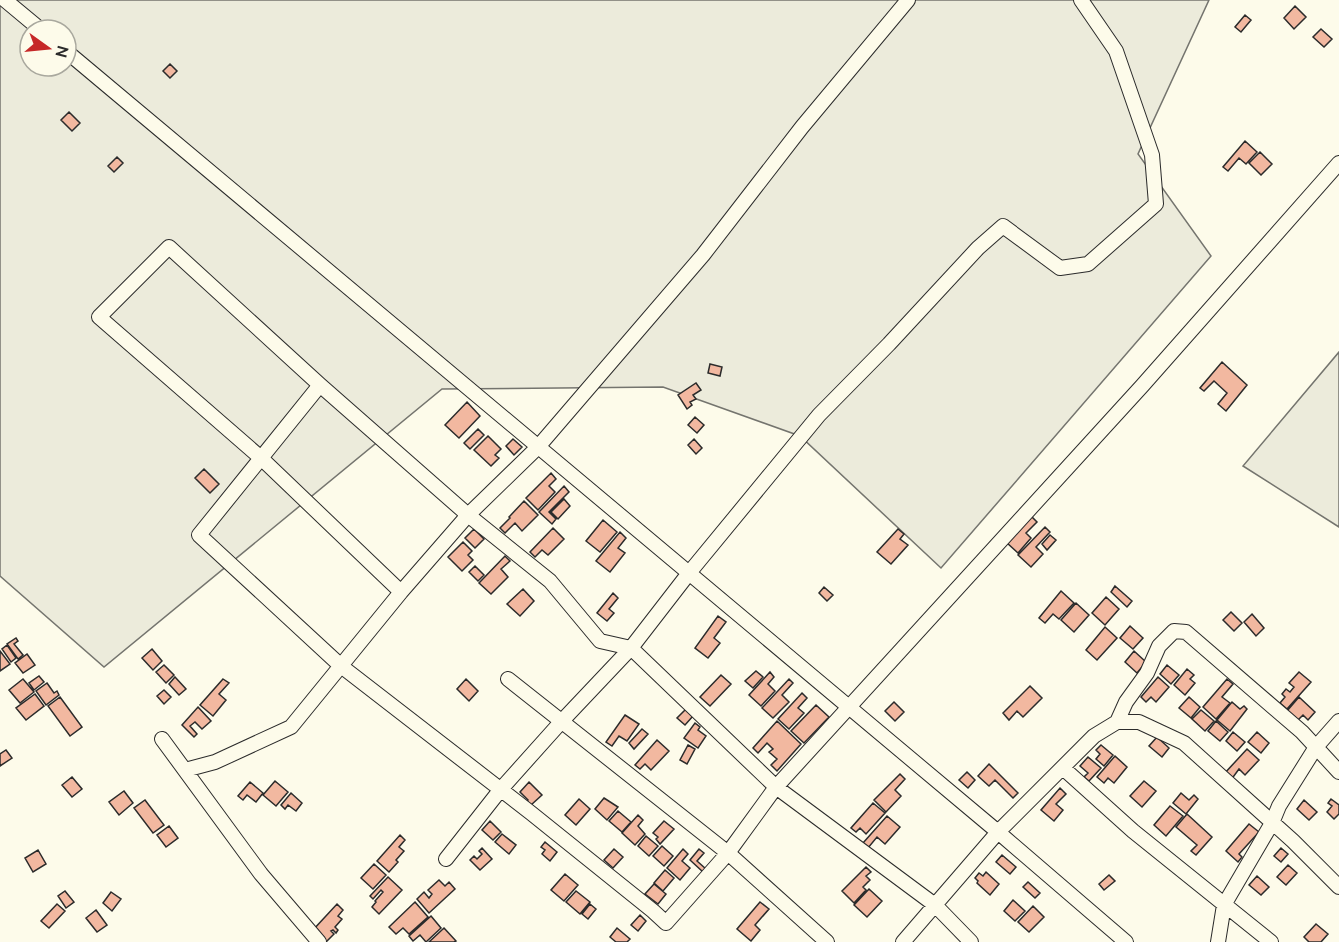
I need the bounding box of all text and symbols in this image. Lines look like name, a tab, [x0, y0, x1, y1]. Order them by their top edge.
north arrow	[18, 18, 78, 78]
text: N	[52, 44, 73, 60]

